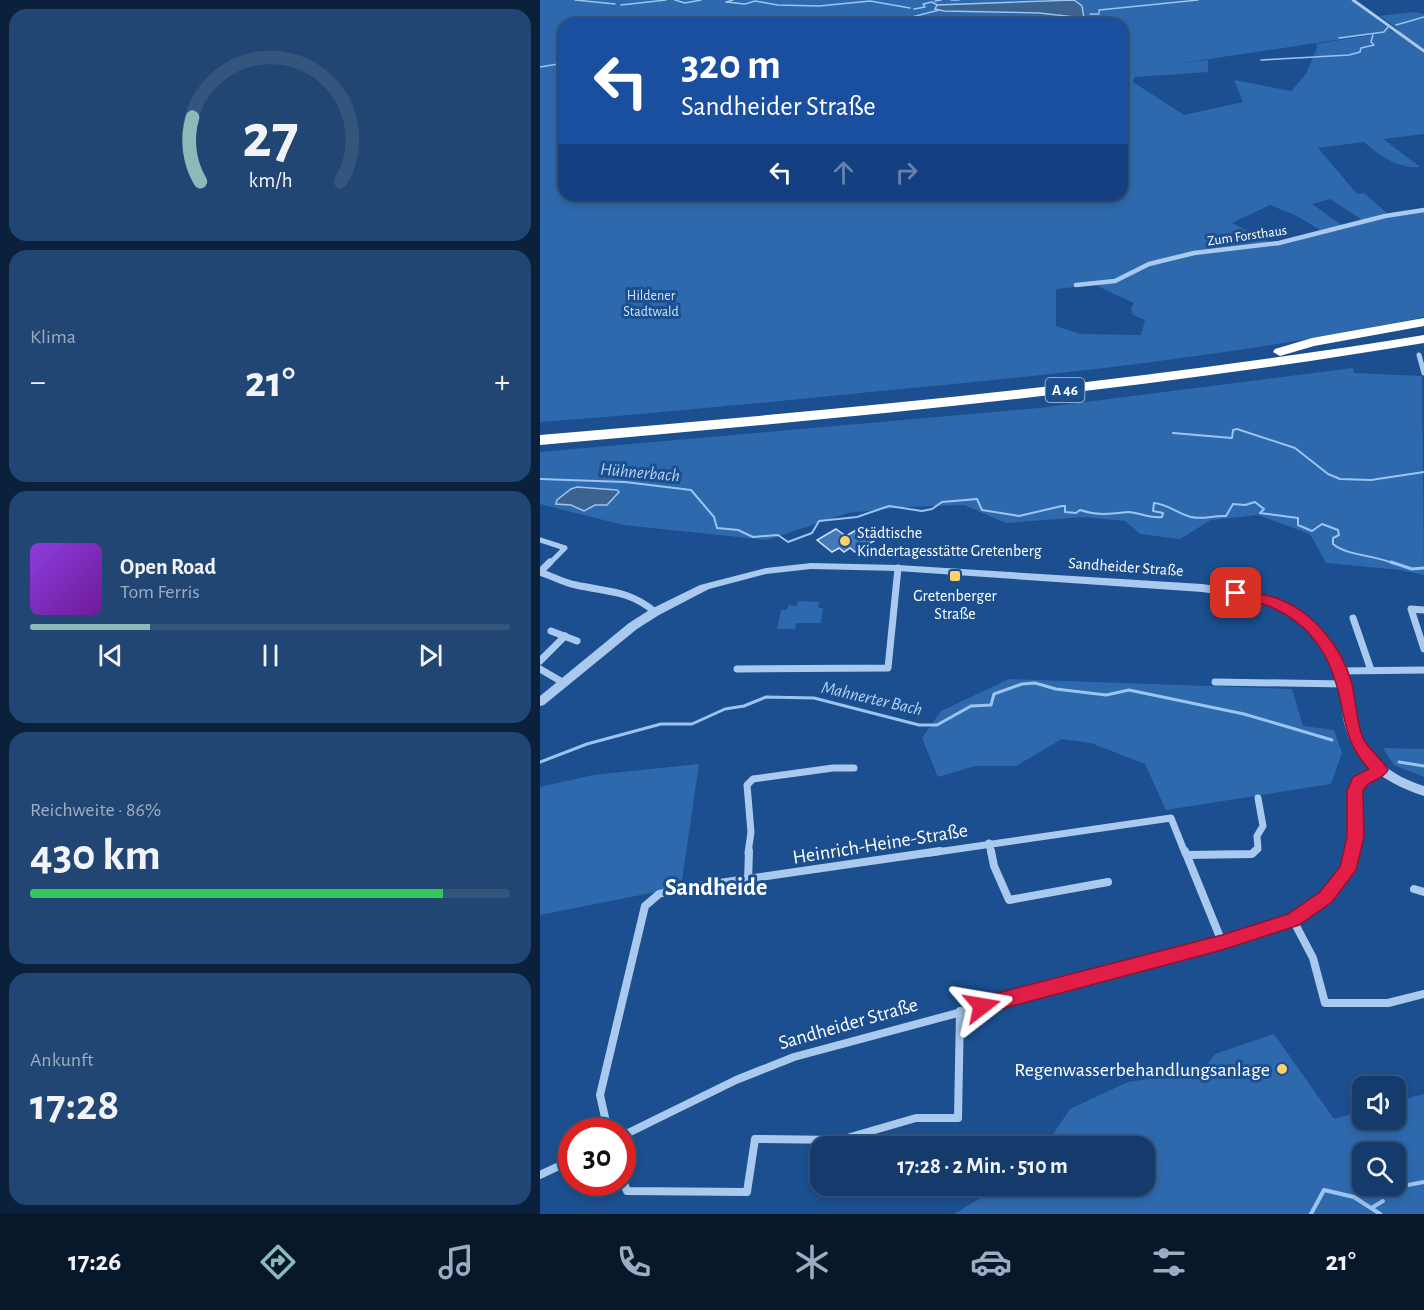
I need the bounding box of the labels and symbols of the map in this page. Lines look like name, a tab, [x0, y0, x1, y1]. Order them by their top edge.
street label: Zum Forsthaus	[1206, 223, 1288, 249]
park label: Hildener Stadtwald	[623, 289, 679, 319]
road number: A 46	[1046, 378, 1084, 402]
water label: Hühnerbach	[599, 461, 681, 485]
place label: Städtische Kindertagesstätte Gretenberg	[857, 525, 1042, 559]
marker: Städtische Kindertagesstätte Gretenberg	[838, 534, 852, 548]
street label: Sandheider Straße	[1068, 555, 1184, 579]
pin	[1210, 567, 1261, 618]
marker: Gretenberger Straße	[948, 569, 962, 583]
place label: Gretenberger Straße	[913, 588, 998, 622]
water label: Mahnerter Bach	[820, 679, 924, 719]
street label: Heinrich-Heine-Straße	[791, 820, 969, 868]
district label: Sandheide	[665, 876, 767, 900]
position arrow	[950, 974, 1014, 1038]
street label: Sandheider Straße	[776, 994, 920, 1053]
place label: Regenwasserbehandlungsanlage	[1014, 1060, 1270, 1080]
marker: Regenwasserbehandlungsanlage	[1275, 1062, 1289, 1076]
speed limit sign: 30	[558, 1118, 636, 1196]

